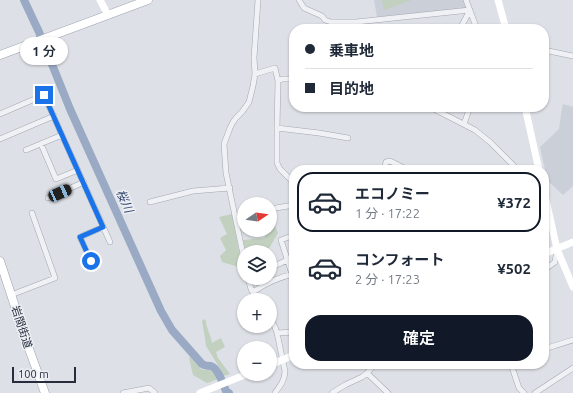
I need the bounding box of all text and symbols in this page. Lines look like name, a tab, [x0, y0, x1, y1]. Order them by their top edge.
callout: 1 分	[20, 37, 68, 65]
text: 乗車地	[329, 42, 374, 59]
text: 1 分	[32, 44, 56, 58]
text: 目的地	[329, 80, 374, 97]
route end	[35, 86, 53, 104]
car	[47, 183, 73, 203]
icon: car	[307, 184, 343, 220]
text: エコノミー	[355, 185, 430, 202]
water label: 桜川	[114, 187, 137, 216]
text: ¥372	[497, 194, 531, 211]
north arrow	[237, 197, 277, 237]
map controls	[237, 197, 277, 381]
text: 1 分 · 17:22	[355, 206, 420, 220]
button: layers	[237, 245, 277, 285]
icon: car	[307, 250, 343, 286]
text: コンフォート	[355, 251, 445, 268]
route start	[82, 252, 100, 270]
text: ¥502	[497, 260, 531, 277]
text: 2 分 · 17:23	[355, 272, 420, 286]
button: +	[237, 293, 277, 333]
street label: 岩間街道	[9, 304, 35, 350]
button: 確定	[305, 315, 533, 361]
button: −	[237, 341, 277, 381]
scale bar	[12, 365, 76, 384]
text: 100 m	[18, 368, 49, 380]

